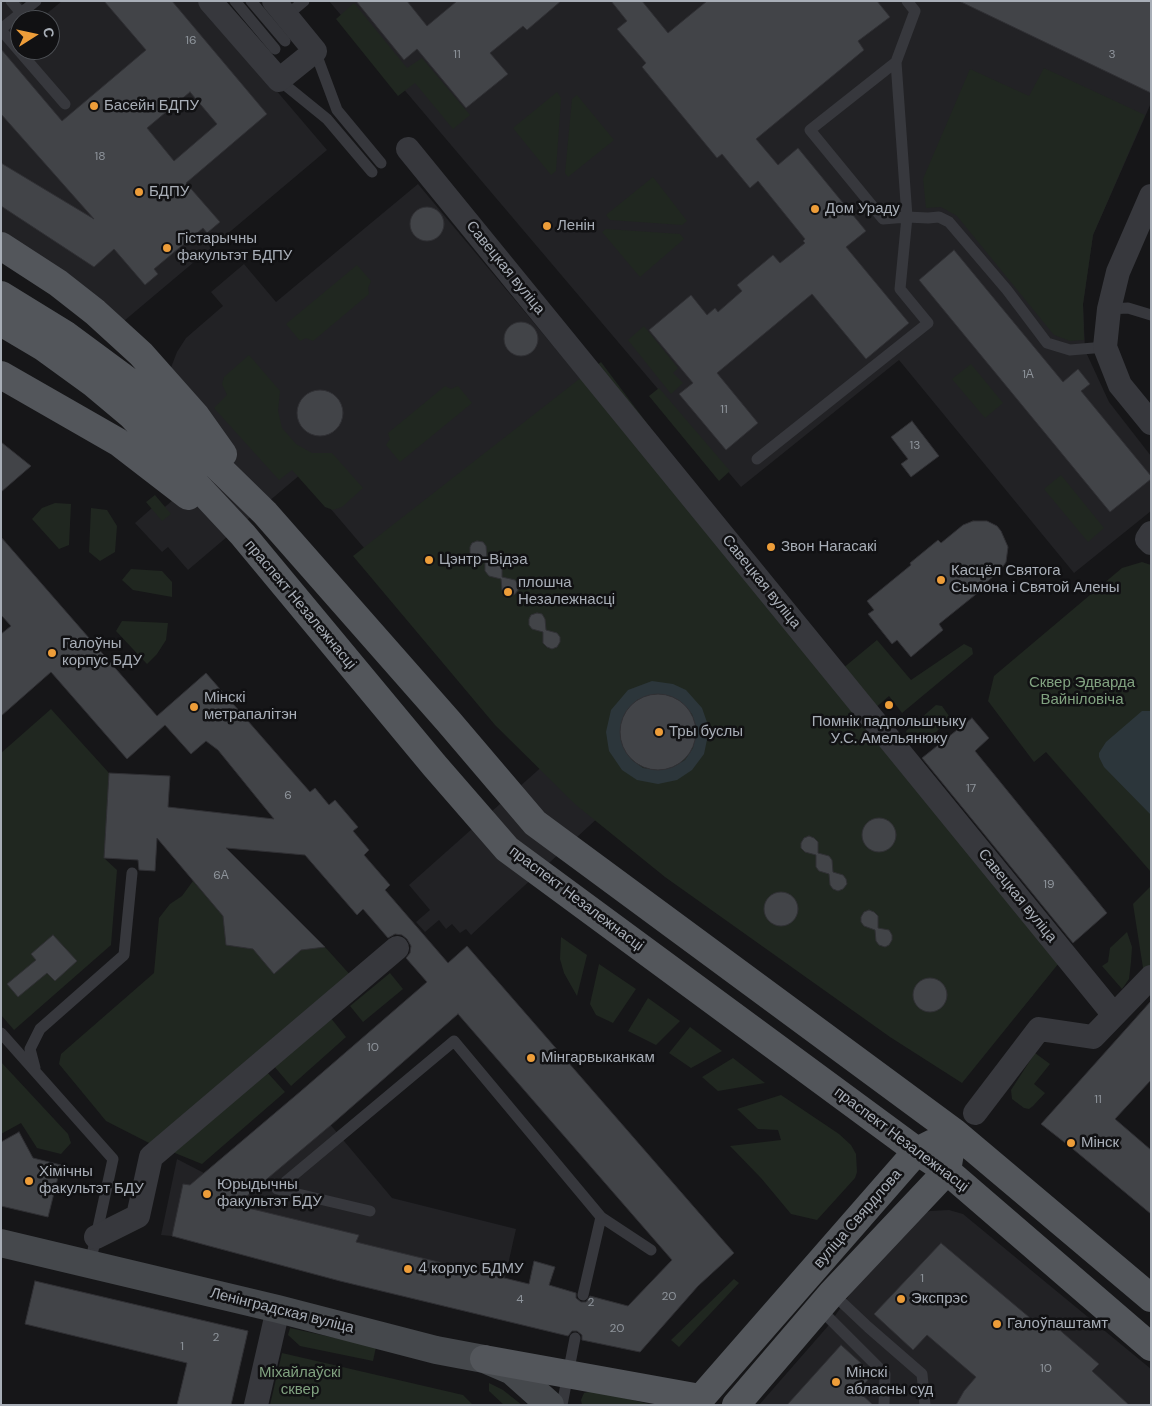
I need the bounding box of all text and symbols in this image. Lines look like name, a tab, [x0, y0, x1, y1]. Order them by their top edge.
north arrow	[10, 10, 60, 60]
text: С	[39, 26, 59, 39]
house number: 16	[185, 34, 197, 48]
house number: 11	[453, 48, 461, 62]
house number: 3	[1108, 48, 1116, 62]
place label: Басейн БДПУ	[104, 97, 199, 115]
marker: Басейн БДПУ	[88, 100, 100, 112]
house number: 18	[94, 150, 106, 164]
place label: БДПУ	[149, 183, 189, 201]
marker: БДПУ	[133, 186, 145, 198]
place label: Дом Ураду	[825, 200, 900, 218]
marker: Дом Ураду	[809, 203, 821, 215]
place label: Ленін	[557, 217, 595, 235]
street label: Савецкая вуліца	[462, 218, 548, 318]
marker: Ленін	[541, 220, 553, 232]
place label: Гістарычны факультэт БДПУ	[177, 230, 292, 265]
marker: Гістарычны факультэт БДПУ	[161, 242, 173, 254]
house number: 1А	[1022, 368, 1034, 382]
house number: 11	[720, 403, 728, 417]
house number: 13	[910, 439, 920, 453]
street label: Савецкая вуліца	[718, 532, 804, 632]
street label: праспект Незалежнасці	[241, 537, 359, 673]
place label: Звон Нагасакі	[781, 538, 877, 556]
marker: Звон Нагасакі	[765, 541, 777, 553]
place label: Цэнтр-Відэа	[439, 551, 528, 569]
marker: Цэнтр-Відэа	[423, 554, 435, 566]
place label: Касцёл Святога Сымона і Святой Алены	[951, 562, 1120, 597]
place label: плошча Незалежнасці	[518, 574, 615, 609]
marker: Касцёл Святога Сымона і Святой Алены	[935, 574, 947, 586]
marker: плошча Незалежнасці	[502, 586, 514, 598]
place label: Галоўны корпус БДУ	[62, 635, 142, 670]
marker: Галоўны корпус БДУ	[46, 647, 58, 659]
park label: Сквер Эдварда Вайніловіча	[1029, 674, 1135, 709]
place label: Мінскі метрапалітэн	[204, 689, 297, 724]
marker: Помнік падпольшчыку У.С. Амельянюку	[883, 699, 895, 711]
marker: Мінскі метрапалітэн	[188, 701, 200, 713]
place label: Помнік падпольшчыку У.С. Амельянюку	[812, 713, 966, 748]
place label: Тры буслы	[669, 723, 743, 741]
marker: Тры буслы	[653, 726, 665, 738]
house number: 17	[966, 782, 976, 796]
house number: 6	[284, 789, 292, 803]
street label: праспект Незалежнасці	[505, 843, 647, 955]
street label: Савецкая вуліца	[974, 846, 1060, 946]
house number: 6А	[213, 869, 229, 883]
house number: 19	[1043, 878, 1055, 892]
house number: 10	[367, 1041, 379, 1055]
place label: Мінгарвыканкам	[541, 1049, 655, 1067]
marker: Мінгарвыканкам	[525, 1052, 537, 1064]
street label: праспект Незалежнасці	[830, 1084, 972, 1196]
house number: 11	[1094, 1093, 1102, 1107]
place label: Мінск	[1081, 1134, 1119, 1152]
marker: Мінск	[1065, 1137, 1077, 1149]
place label: Хімічны факультэт БДУ	[39, 1163, 144, 1198]
street label: вуліца Свярдлова	[810, 1166, 906, 1272]
marker: Хімічны факультэт БДУ	[23, 1175, 35, 1187]
place label: Юрыдычны факультэт БДУ	[217, 1176, 322, 1211]
marker: Юрыдычны факультэт БДУ	[201, 1188, 213, 1200]
place label: 4 корпус БДМУ	[418, 1260, 523, 1278]
marker: 4 корпус БДМУ	[402, 1263, 414, 1275]
house number: 1	[920, 1272, 924, 1286]
street label: Ленінградская вуліца	[208, 1284, 356, 1338]
house number: 20	[662, 1290, 676, 1304]
place label: Экспрэс	[911, 1290, 968, 1308]
house number: 4	[516, 1293, 524, 1307]
marker: Экспрэс	[895, 1293, 907, 1305]
house number: 2	[588, 1296, 594, 1310]
place label: Галоўпаштамт	[1007, 1315, 1108, 1333]
marker: Галоўпаштамт	[991, 1318, 1003, 1330]
house number: 20	[610, 1322, 624, 1336]
house number: 2	[213, 1331, 219, 1345]
house number: 1	[180, 1340, 184, 1354]
house number: 10	[1040, 1362, 1052, 1376]
park label: Міхайлаўскі сквер	[259, 1364, 341, 1399]
place label: Мінскі абласны суд	[846, 1364, 933, 1399]
marker: Мінскі абласны суд	[830, 1376, 842, 1388]

